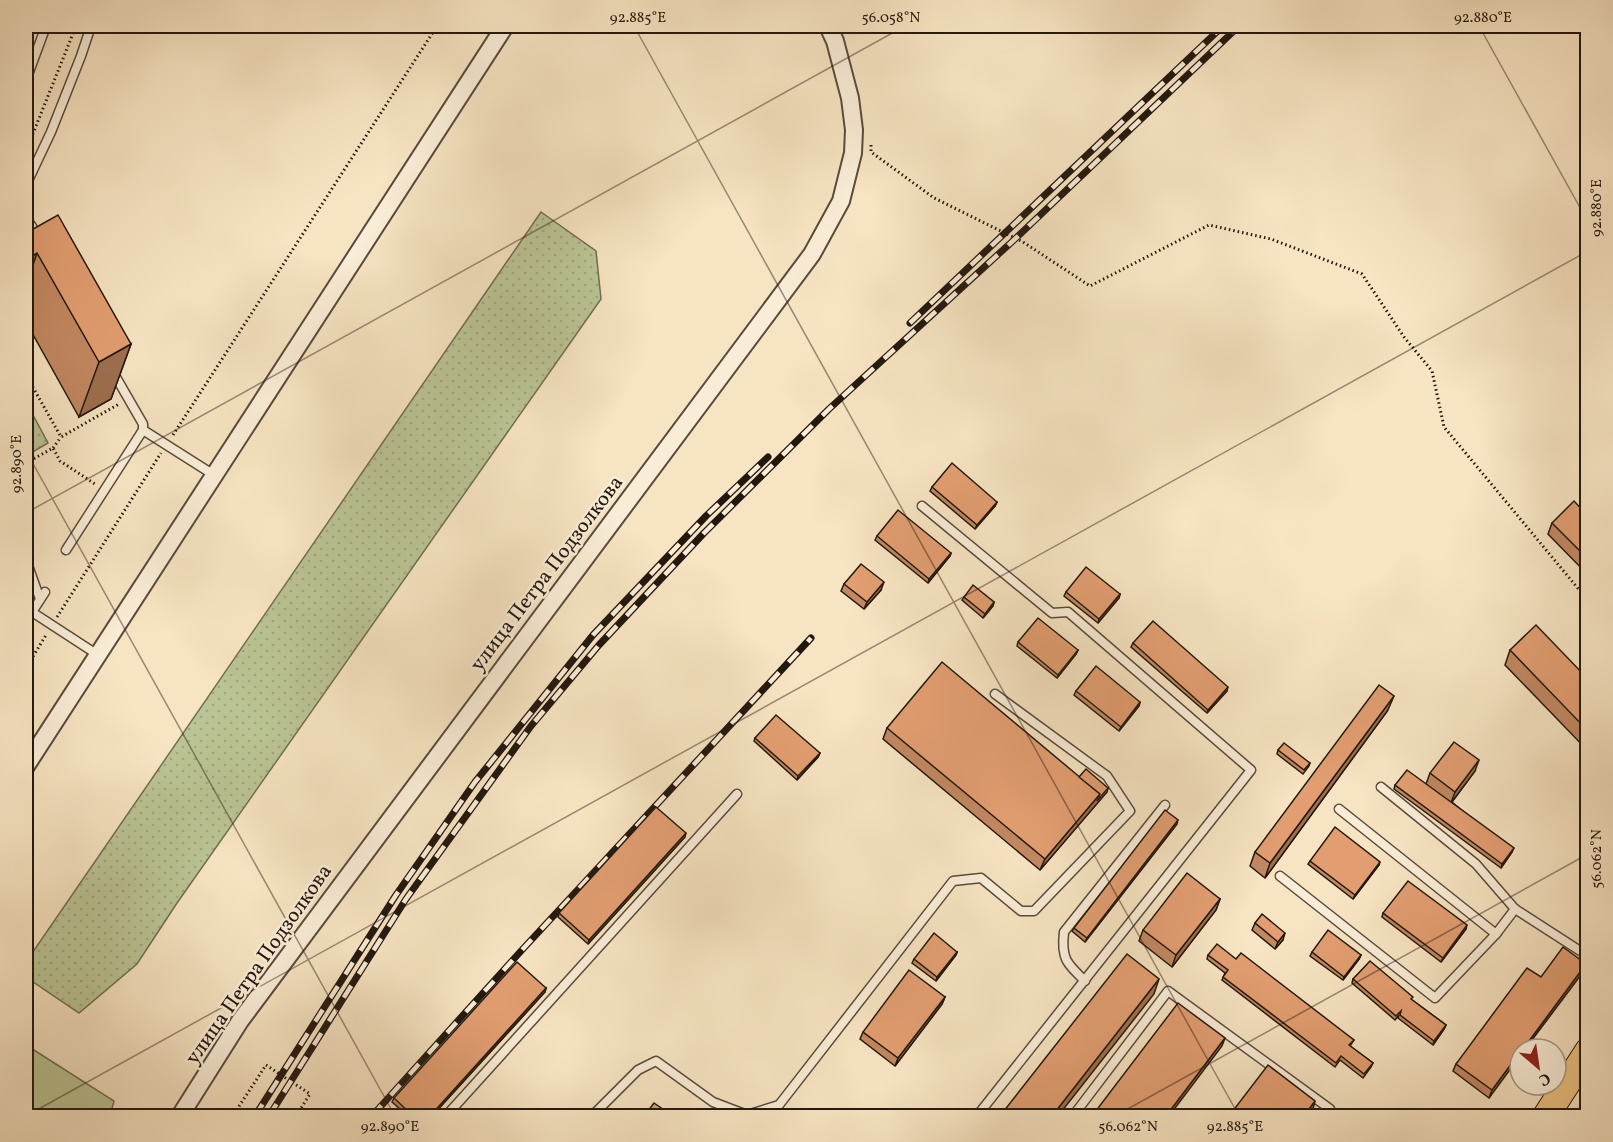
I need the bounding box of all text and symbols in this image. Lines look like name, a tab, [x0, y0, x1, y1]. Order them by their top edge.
text: 92.885°E	[610, 8, 666, 29]
text: 56.058°N	[862, 8, 920, 29]
text: 92.880°E	[1454, 8, 1512, 29]
text: 92.880°E	[1587, 179, 1608, 237]
text: 92.890°E	[7, 435, 28, 493]
street label: улица Петра Подзолкова	[464, 470, 631, 678]
text: 56.062°N	[1587, 829, 1608, 889]
street label: улица Петра Подзолкова	[179, 859, 340, 1071]
north arrow	[1508, 1037, 1568, 1097]
text: С	[1534, 1066, 1554, 1090]
text: 92.890°E	[361, 1117, 419, 1138]
text: 56.062°N	[1098, 1117, 1158, 1138]
text: 92.885°E	[1207, 1117, 1263, 1138]

